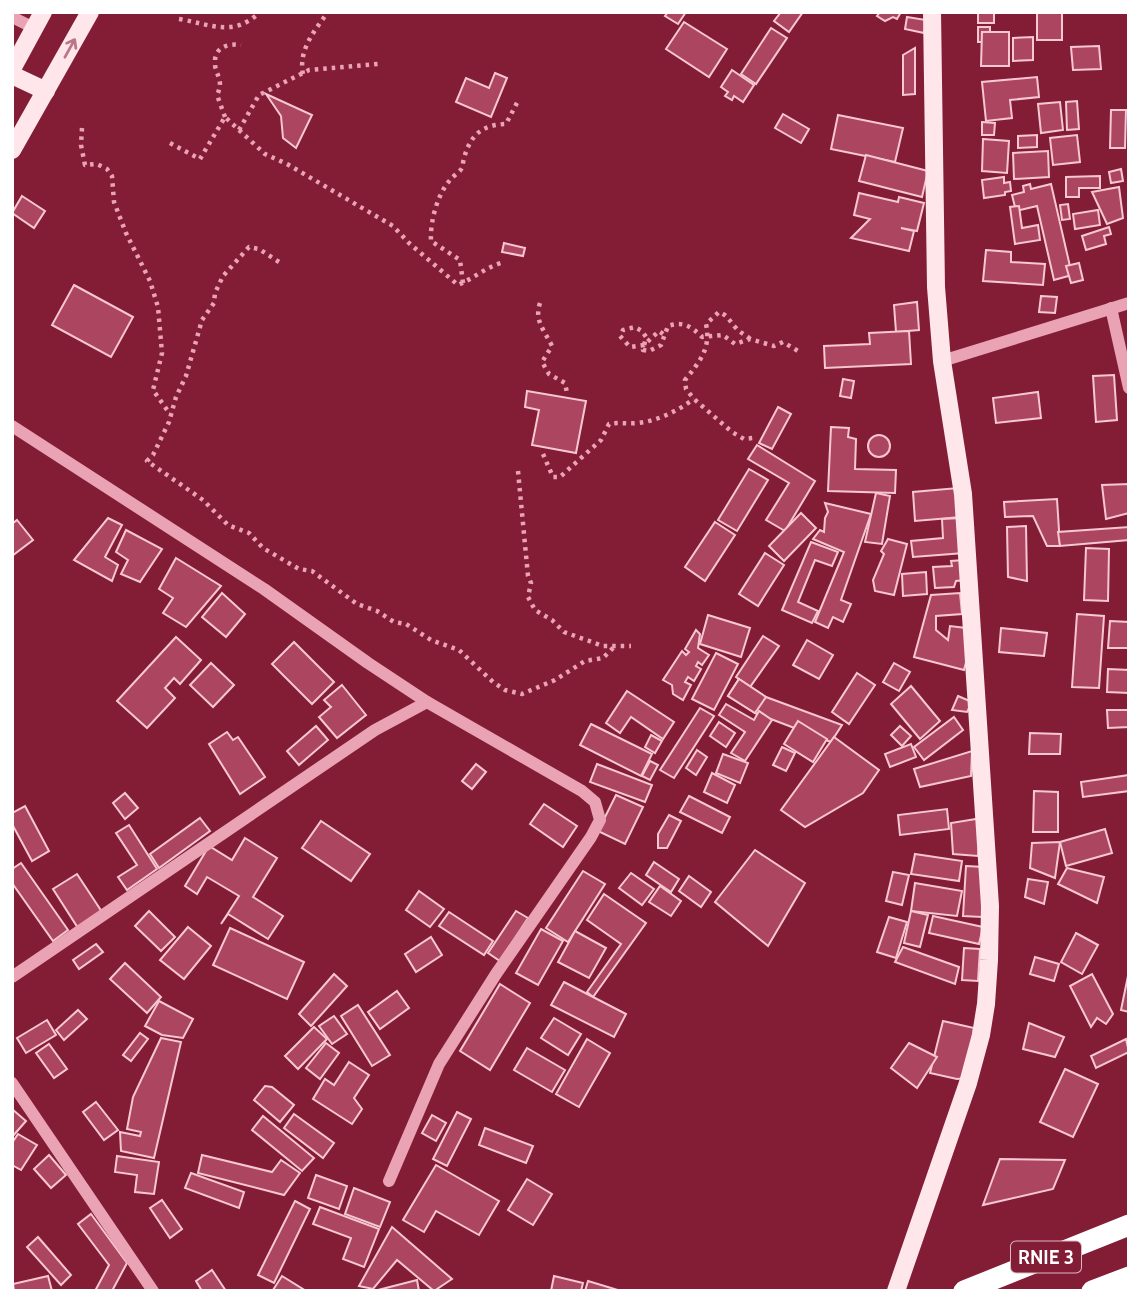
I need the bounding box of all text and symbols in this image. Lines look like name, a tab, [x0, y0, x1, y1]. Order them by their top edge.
one-way arrow	[64, 38, 77, 59]
road number: RNIE 3	[1011, 1242, 1081, 1273]

